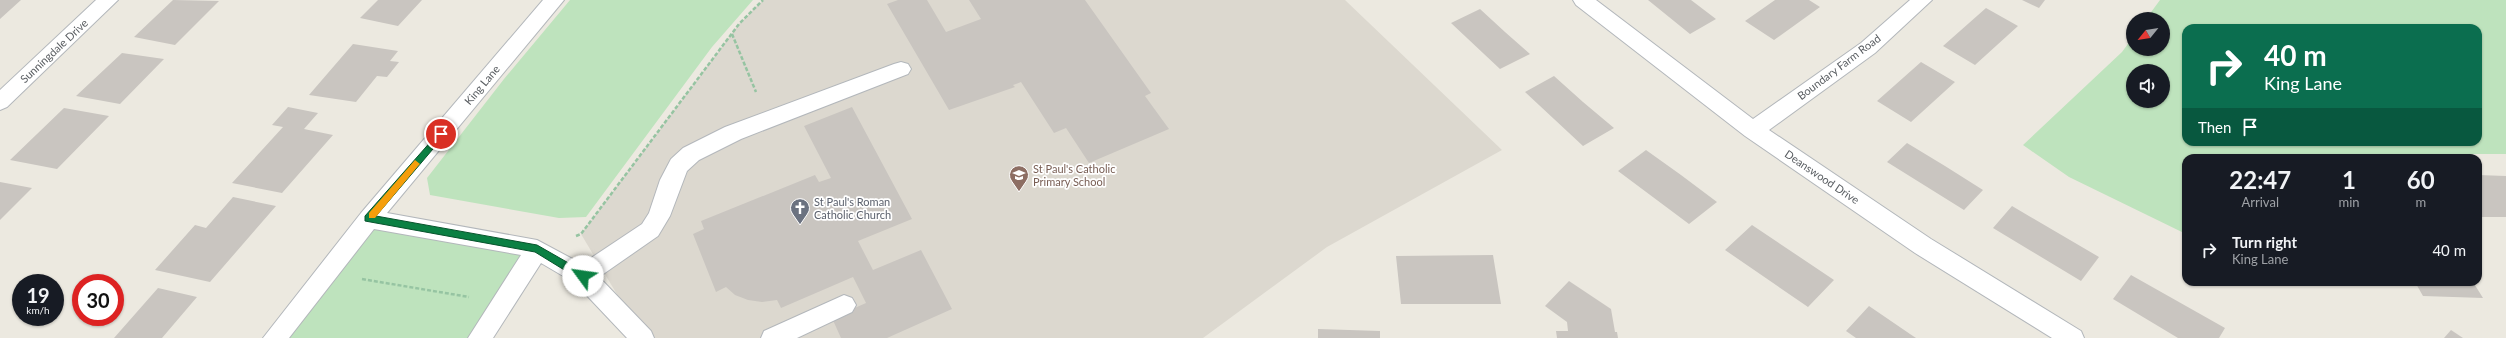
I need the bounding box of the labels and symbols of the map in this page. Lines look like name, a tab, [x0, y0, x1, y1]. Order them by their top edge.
north arrow	[2126, 12, 2170, 56]
street label: Sunningdale Drive	[17, 16, 90, 85]
street label: Boundary Farm Road	[1795, 31, 1883, 102]
street label: King Lane	[461, 62, 502, 107]
pin	[424, 117, 458, 151]
street label: Deanswood Drive	[1783, 147, 1862, 206]
place label: St Paul's Catholic Primary School	[1033, 162, 1115, 188]
school or university icon: St Paul's Catholic Primary School	[1008, 164, 1030, 192]
place label: St Paul's Roman Catholic Church	[814, 195, 891, 221]
church icon: St Paul's Roman Catholic Church	[789, 197, 811, 225]
position arrow	[562, 255, 604, 297]
speed limit sign: 30	[72, 274, 124, 326]

